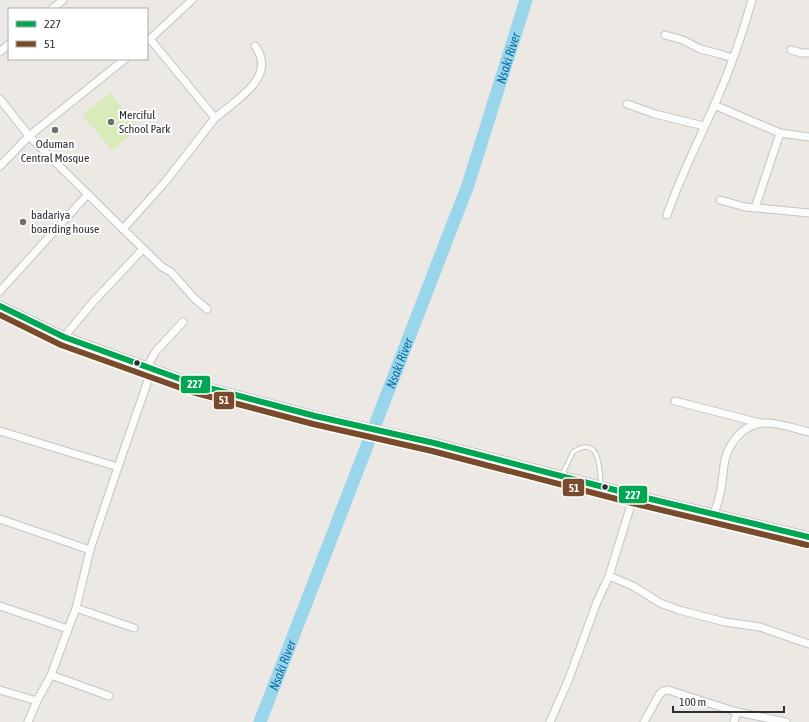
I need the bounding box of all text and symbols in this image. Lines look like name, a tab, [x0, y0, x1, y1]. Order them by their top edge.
legend	[8, 8, 148, 60]
text: 227	[44, 17, 61, 31]
water label: Nsaki River	[493, 29, 523, 85]
text: 51	[44, 37, 56, 51]
place label: Merciful School Park	[119, 108, 171, 136]
marker: Merciful School Park	[106, 117, 116, 127]
marker: Oduman Central Mosque	[50, 125, 60, 135]
place label: Oduman Central Mosque	[21, 137, 89, 165]
place label: badariya boarding house	[31, 208, 99, 236]
marker: badariya boarding house	[18, 217, 28, 227]
water label: Nsaki River	[383, 335, 416, 390]
unlabelled marker	[132, 358, 142, 368]
line badge: 227	[180, 375, 211, 394]
text: 227	[187, 378, 203, 390]
line badge: 51	[213, 391, 235, 410]
text: 51	[219, 394, 229, 406]
line badge: 51	[562, 478, 585, 497]
text: 51	[569, 482, 579, 494]
unlabelled marker	[600, 482, 610, 492]
line badge: 227	[618, 485, 648, 504]
text: 227	[625, 489, 641, 501]
water label: Nsaki River	[265, 637, 299, 693]
scale bar	[673, 688, 784, 714]
text: 100 m	[679, 695, 706, 709]

